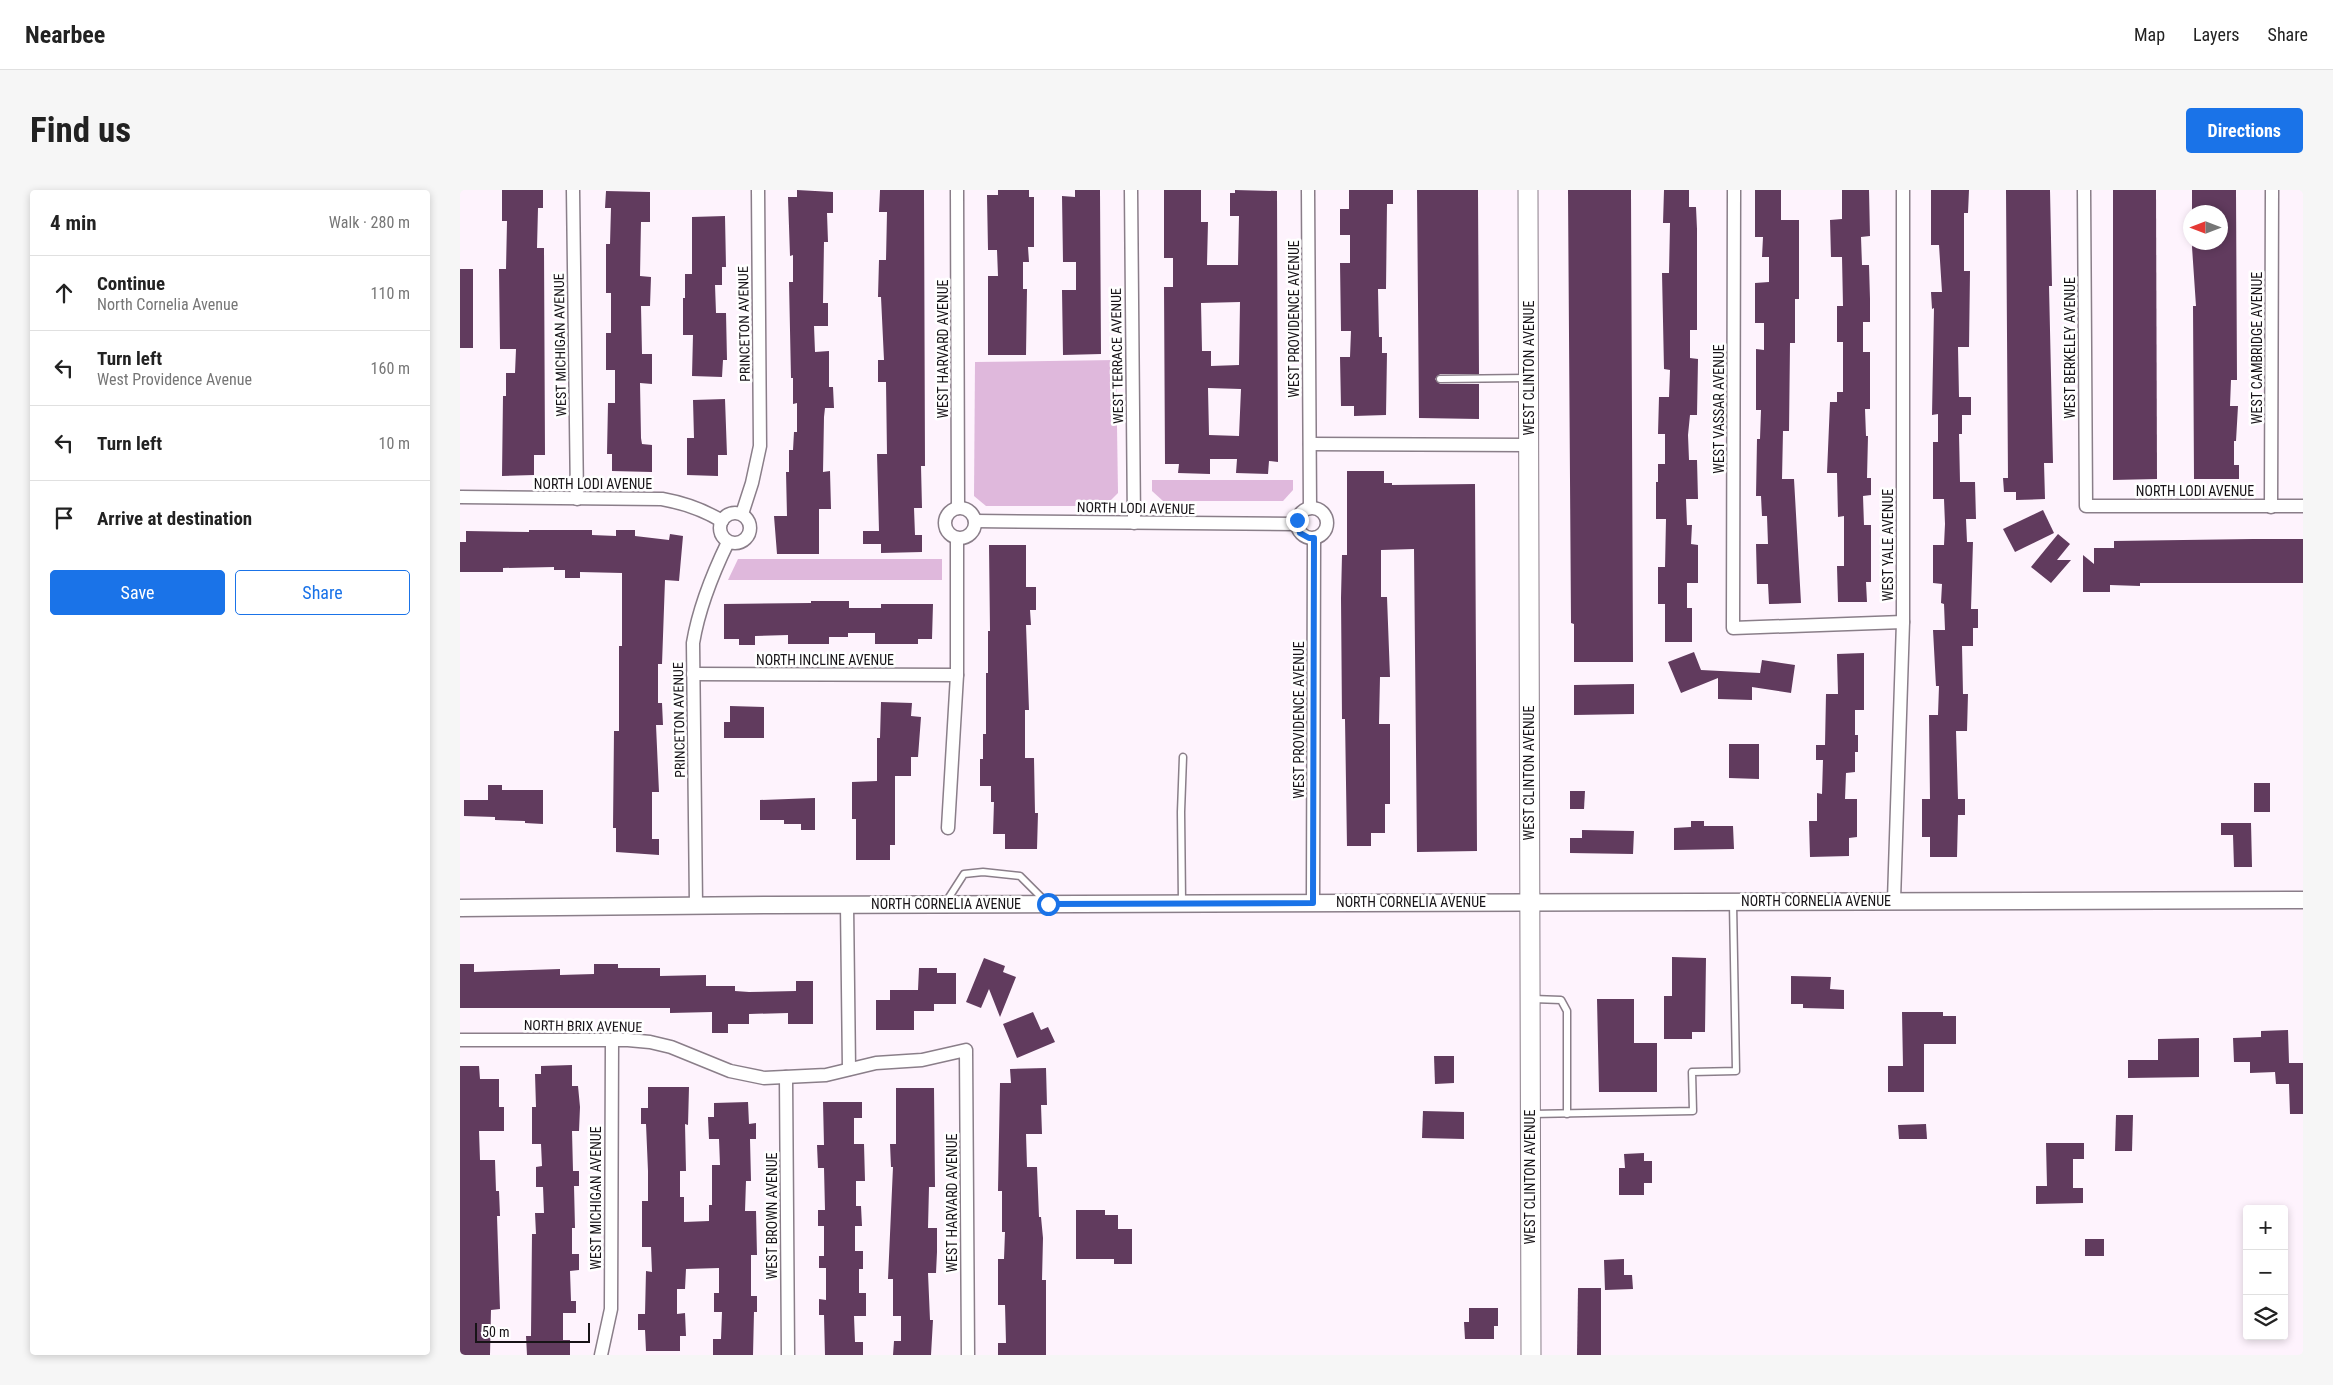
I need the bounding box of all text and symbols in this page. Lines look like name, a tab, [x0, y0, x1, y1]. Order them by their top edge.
text: Nearbee	[25, 21, 105, 49]
text: Map	[2134, 24, 2165, 45]
text: Layers	[2193, 24, 2240, 45]
text: Share	[2268, 24, 2308, 45]
button: Directions	[2186, 108, 2303, 153]
text: Find us	[30, 110, 131, 151]
north arrow	[2183, 205, 2228, 250]
text: 4 min	[50, 211, 97, 235]
text: Walk · 280 m	[329, 213, 410, 232]
street label: WEST PROVIDENCE AVENUE	[1286, 240, 1302, 398]
street label: PRINCETON AVENUE	[735, 266, 753, 382]
text: Continue	[97, 272, 165, 295]
street label: WEST CAMBRIDGE AVENUE	[2249, 272, 2265, 424]
street label: WEST MICHIGAN AVENUE	[551, 273, 569, 417]
street label: WEST BERKELEY AVENUE	[2062, 277, 2078, 419]
icon: ahead	[50, 279, 78, 307]
street label: WEST HARVARD AVENUE	[935, 279, 951, 419]
text: 110 m	[371, 284, 410, 303]
street label: WEST TERRACE AVENUE	[1108, 288, 1126, 424]
text: North Cornelia Avenue	[97, 295, 238, 314]
street label: WEST CLINTON AVENUE	[1521, 301, 1537, 435]
street label: WEST VASSAR AVENUE	[1711, 344, 1727, 474]
text: Turn left	[97, 347, 162, 370]
icon: left	[50, 354, 78, 382]
text: 160 m	[371, 359, 410, 378]
text: West Providence Avenue	[97, 370, 252, 389]
icon: left	[50, 429, 78, 457]
text: Turn left	[97, 432, 162, 455]
text: 10 m	[378, 434, 410, 453]
street label: NORTH LODI AVENUE	[534, 476, 652, 492]
street label: NORTH LODI AVENUE	[2136, 483, 2254, 499]
street label: WEST YALE AVENUE	[1880, 489, 1896, 601]
street label: NORTH LODI AVENUE	[1077, 499, 1195, 517]
icon: arrive	[50, 504, 78, 532]
text: Arrive at destination	[97, 507, 252, 530]
route end	[1286, 509, 1309, 532]
button: Save	[50, 570, 225, 615]
button: Share	[235, 570, 410, 615]
street label: WEST PROVIDENCE AVENUE	[1291, 641, 1307, 799]
street label: NORTH INCLINE AVENUE	[756, 652, 894, 668]
street label: PRINCETON AVENUE	[670, 662, 688, 778]
street label: WEST CLINTON AVENUE	[1521, 706, 1537, 840]
route start	[1037, 893, 1060, 916]
street label: NORTH CORNELIA AVENUE	[1741, 893, 1891, 909]
street label: NORTH CORNELIA AVENUE	[1336, 894, 1486, 910]
street label: NORTH CORNELIA AVENUE	[871, 896, 1021, 912]
street label: NORTH BRIX AVENUE	[524, 1017, 642, 1035]
street label: WEST CLINTON AVENUE	[1522, 1110, 1538, 1244]
street label: WEST MICHIGAN AVENUE	[588, 1126, 604, 1270]
street label: WEST HARVARD AVENUE	[944, 1133, 960, 1273]
street label: WEST BROWN AVENUE	[764, 1152, 780, 1279]
map controls	[2243, 1205, 2288, 1340]
button: +	[2243, 1205, 2288, 1250]
button: −	[2243, 1250, 2288, 1295]
button: layers	[2243, 1295, 2288, 1340]
scale bar	[475, 1320, 590, 1343]
text: 50 m	[482, 1324, 510, 1340]

